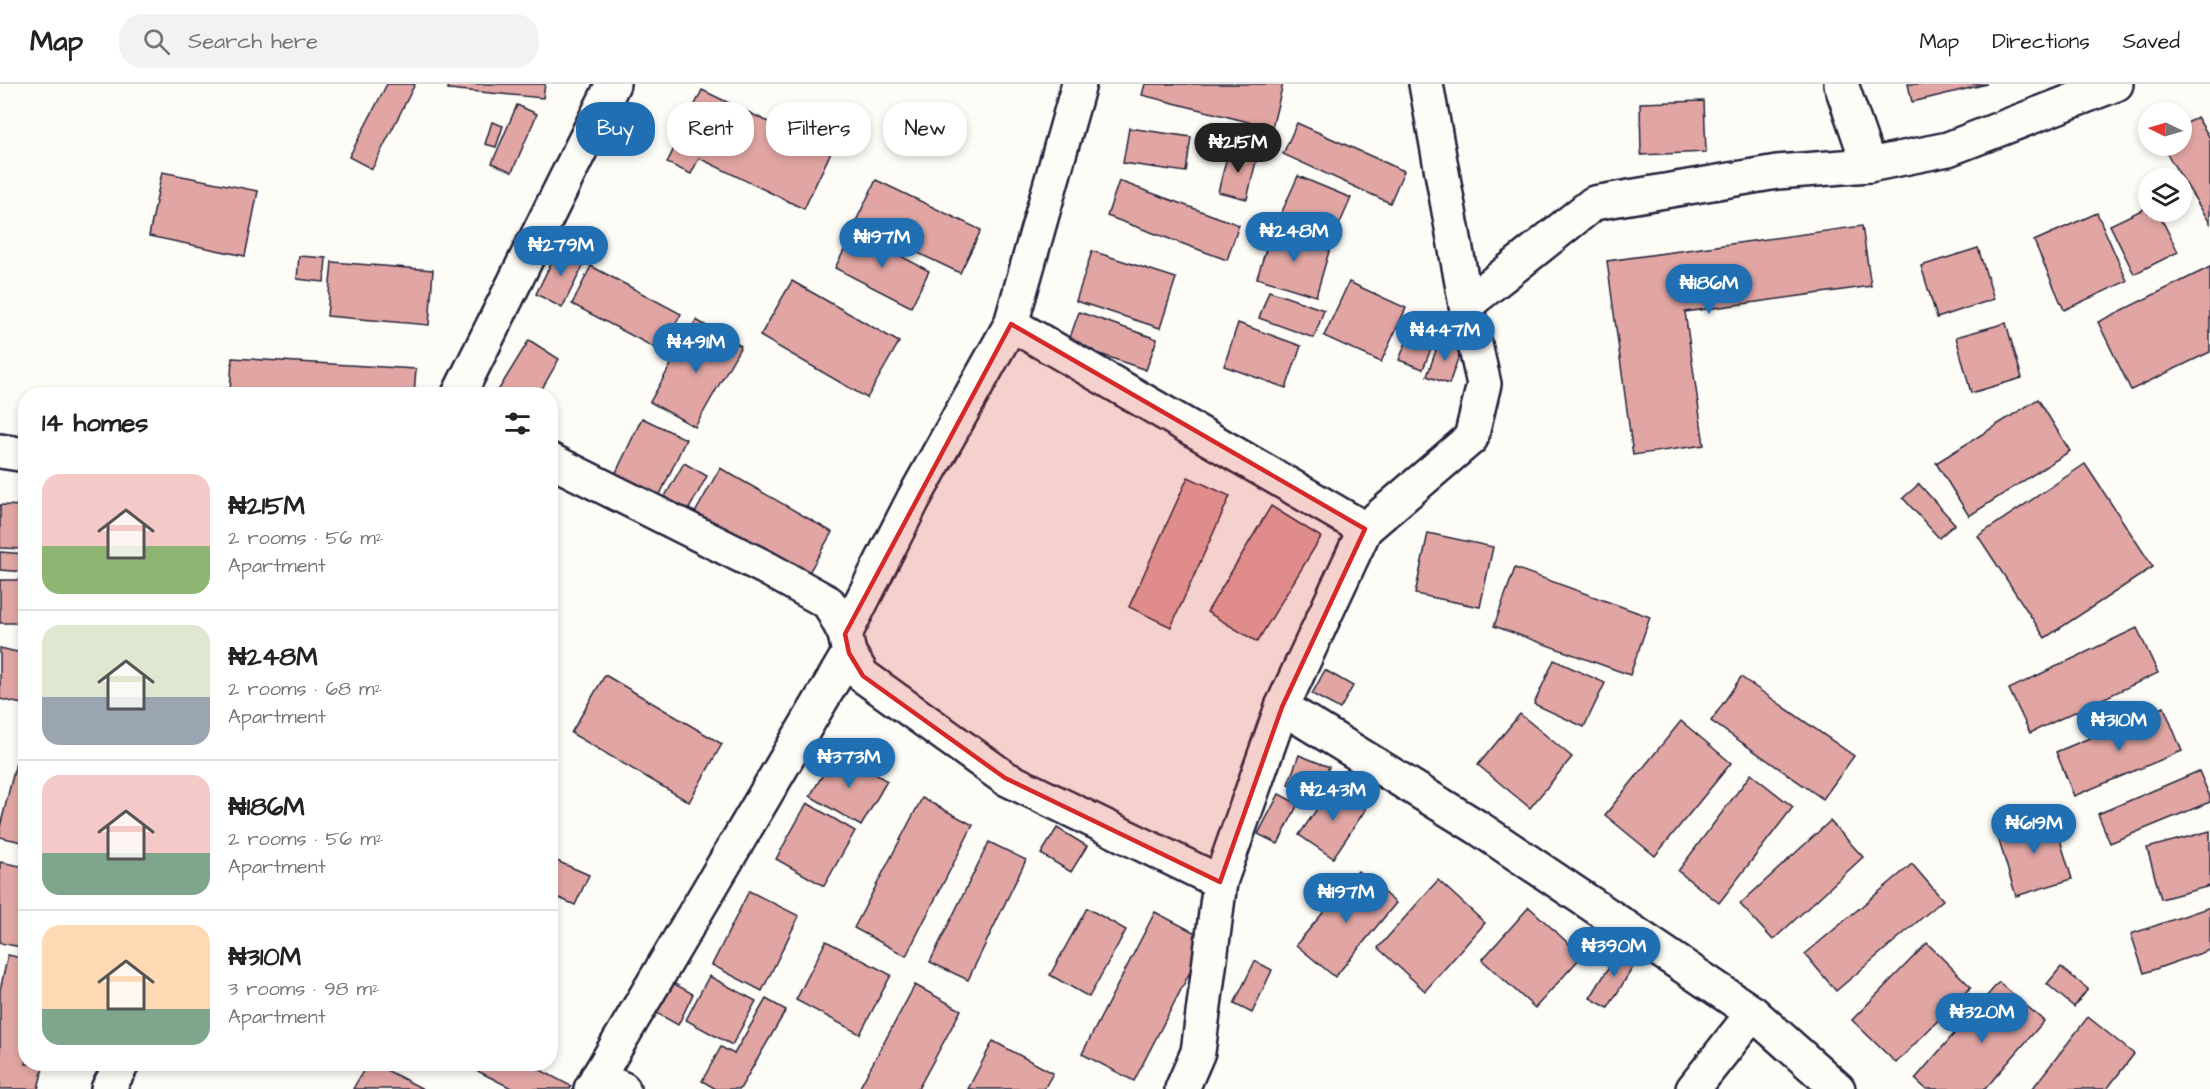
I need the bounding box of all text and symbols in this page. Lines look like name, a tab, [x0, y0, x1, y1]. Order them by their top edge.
search box	[119, 14, 539, 68]
text: Map	[30, 22, 83, 61]
icon: search	[140, 25, 173, 58]
text: Search here	[188, 26, 318, 57]
text: Map	[1919, 27, 1959, 56]
text: Directions	[1992, 27, 2090, 56]
text: Saved	[2123, 27, 2180, 56]
chip: Buy	[576, 102, 655, 156]
chip: Rent	[667, 102, 754, 156]
chip: Filters	[766, 102, 871, 156]
chip: New	[883, 102, 967, 156]
north arrow	[2138, 102, 2192, 156]
map controls	[2138, 102, 2192, 222]
pin: ₦215M	[1196, 123, 1280, 174]
text: ₦215M	[1208, 128, 1268, 156]
button: layers	[2138, 168, 2192, 222]
pin: ₦248M	[1252, 212, 1336, 263]
text: ₦248M	[1259, 217, 1329, 245]
pin: ₦197M	[840, 218, 924, 269]
text: ₦197M	[853, 223, 911, 251]
pin: ₦279M	[519, 226, 603, 277]
text: ₦279M	[528, 231, 594, 259]
pin: ₦186M	[1667, 264, 1751, 315]
text: ₦186M	[1679, 269, 1739, 297]
pin: ₦447M	[1403, 311, 1487, 362]
text: ₦447M	[1410, 316, 1480, 344]
pin: ₦491M	[654, 323, 738, 374]
text: ₦491M	[667, 328, 725, 356]
text: 14 homes	[42, 405, 148, 441]
icon: filters	[501, 407, 534, 440]
text: ₦215M	[228, 488, 305, 524]
icon: home	[90, 498, 162, 570]
text: 2 rooms · 56 m²	[228, 524, 383, 552]
text: Apartment	[228, 552, 326, 580]
text: ₦248M	[228, 639, 318, 675]
icon: home	[90, 649, 162, 721]
text: 2 rooms · 68 m²	[228, 675, 382, 703]
pin: ₦310M	[2077, 701, 2161, 752]
text: Apartment	[228, 703, 326, 731]
text: ₦310M	[2091, 706, 2147, 734]
pin: ₦373M	[807, 738, 891, 789]
text: ₦373M	[817, 743, 881, 771]
pin: ₦243M	[1291, 771, 1375, 822]
text: ₦243M	[1300, 776, 1366, 804]
text: ₦186M	[228, 789, 305, 825]
icon: home	[90, 799, 162, 871]
pin: ₦619M	[1992, 804, 2076, 855]
text: ₦619M	[2005, 809, 2063, 837]
text: 2 rooms · 56 m²	[228, 825, 383, 853]
text: Apartment	[228, 853, 326, 881]
pin: ₦197M	[1304, 873, 1388, 924]
text: ₦197M	[1317, 878, 1375, 906]
pin: ₦390M	[1572, 927, 1656, 978]
text: ₦390M	[1581, 932, 1647, 960]
text: ₦310M	[228, 939, 301, 975]
icon: home	[90, 949, 162, 1021]
text: 3 rooms · 98 m²	[228, 975, 380, 1003]
pin: ₦320M	[1940, 993, 2024, 1044]
text: ₦320M	[1949, 998, 2015, 1026]
text: Apartment	[228, 1003, 326, 1031]

